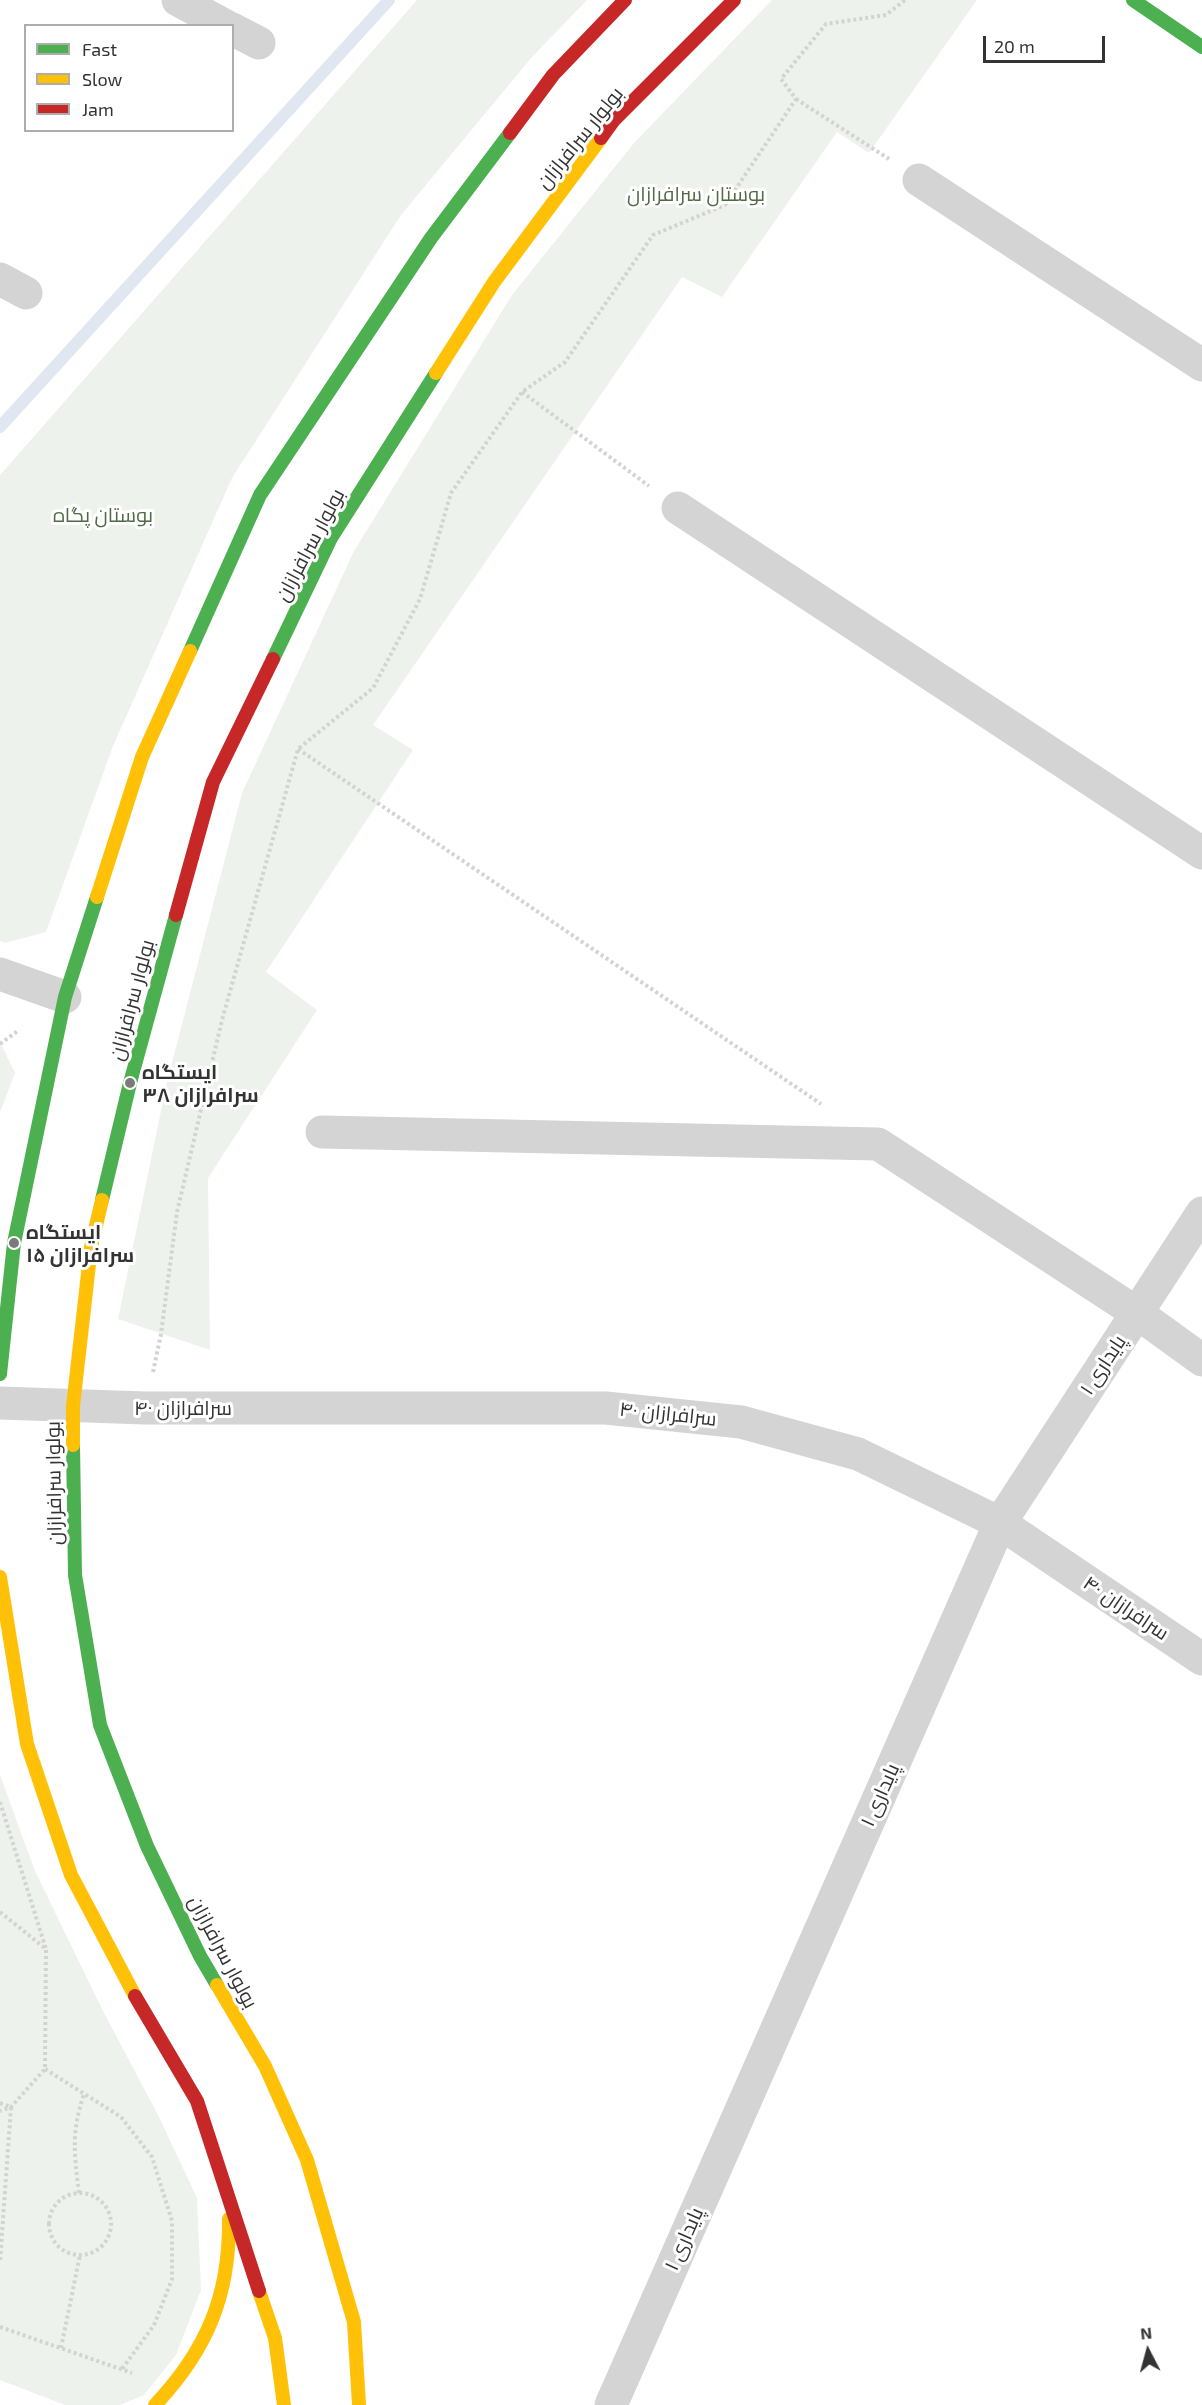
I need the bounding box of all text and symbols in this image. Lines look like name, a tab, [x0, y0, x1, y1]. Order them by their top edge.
legend	[24, 24, 234, 132]
scale bar	[986, 24, 1108, 62]
text: 20 m	[994, 35, 1035, 57]
text: Fast	[82, 38, 117, 60]
text: Slow	[82, 68, 122, 90]
street label: بولوار سرافرازان	[532, 82, 628, 194]
text: Jam	[82, 98, 114, 120]
park label: بوستان سرافرازان	[627, 182, 765, 206]
street label: بولوار سرافرازان	[270, 485, 350, 605]
park label: بوستان پگاه	[53, 503, 153, 527]
street label: بولوار سرافرازان	[104, 937, 160, 1063]
place label: ایستگاه سرافرازان ۳۸	[142, 1060, 259, 1107]
marker: ایستگاه سرافرازان ۳۸	[123, 1076, 137, 1090]
place label: ایستگاه سرافرازان ۱۵	[26, 1220, 134, 1267]
marker: ایستگاه سرافرازان ۱۵	[7, 1236, 21, 1250]
street label: پایداری ۱	[1075, 1331, 1131, 1399]
street label: سرافرازان ۴۰	[134, 1396, 232, 1420]
street label: سرافرازان ۴۰	[618, 1397, 718, 1431]
street label: بولوار سرافرازان	[41, 1421, 67, 1545]
street label: سرافرازان ۴۰	[1079, 1571, 1173, 1645]
street label: پایداری ۱	[856, 1760, 904, 1830]
street label: بولوار سرافرازان	[183, 1892, 263, 2012]
street label: پایداری ۱	[660, 2204, 708, 2274]
north arrow	[1118, 2321, 1178, 2381]
text: N	[1139, 2323, 1153, 2343]

